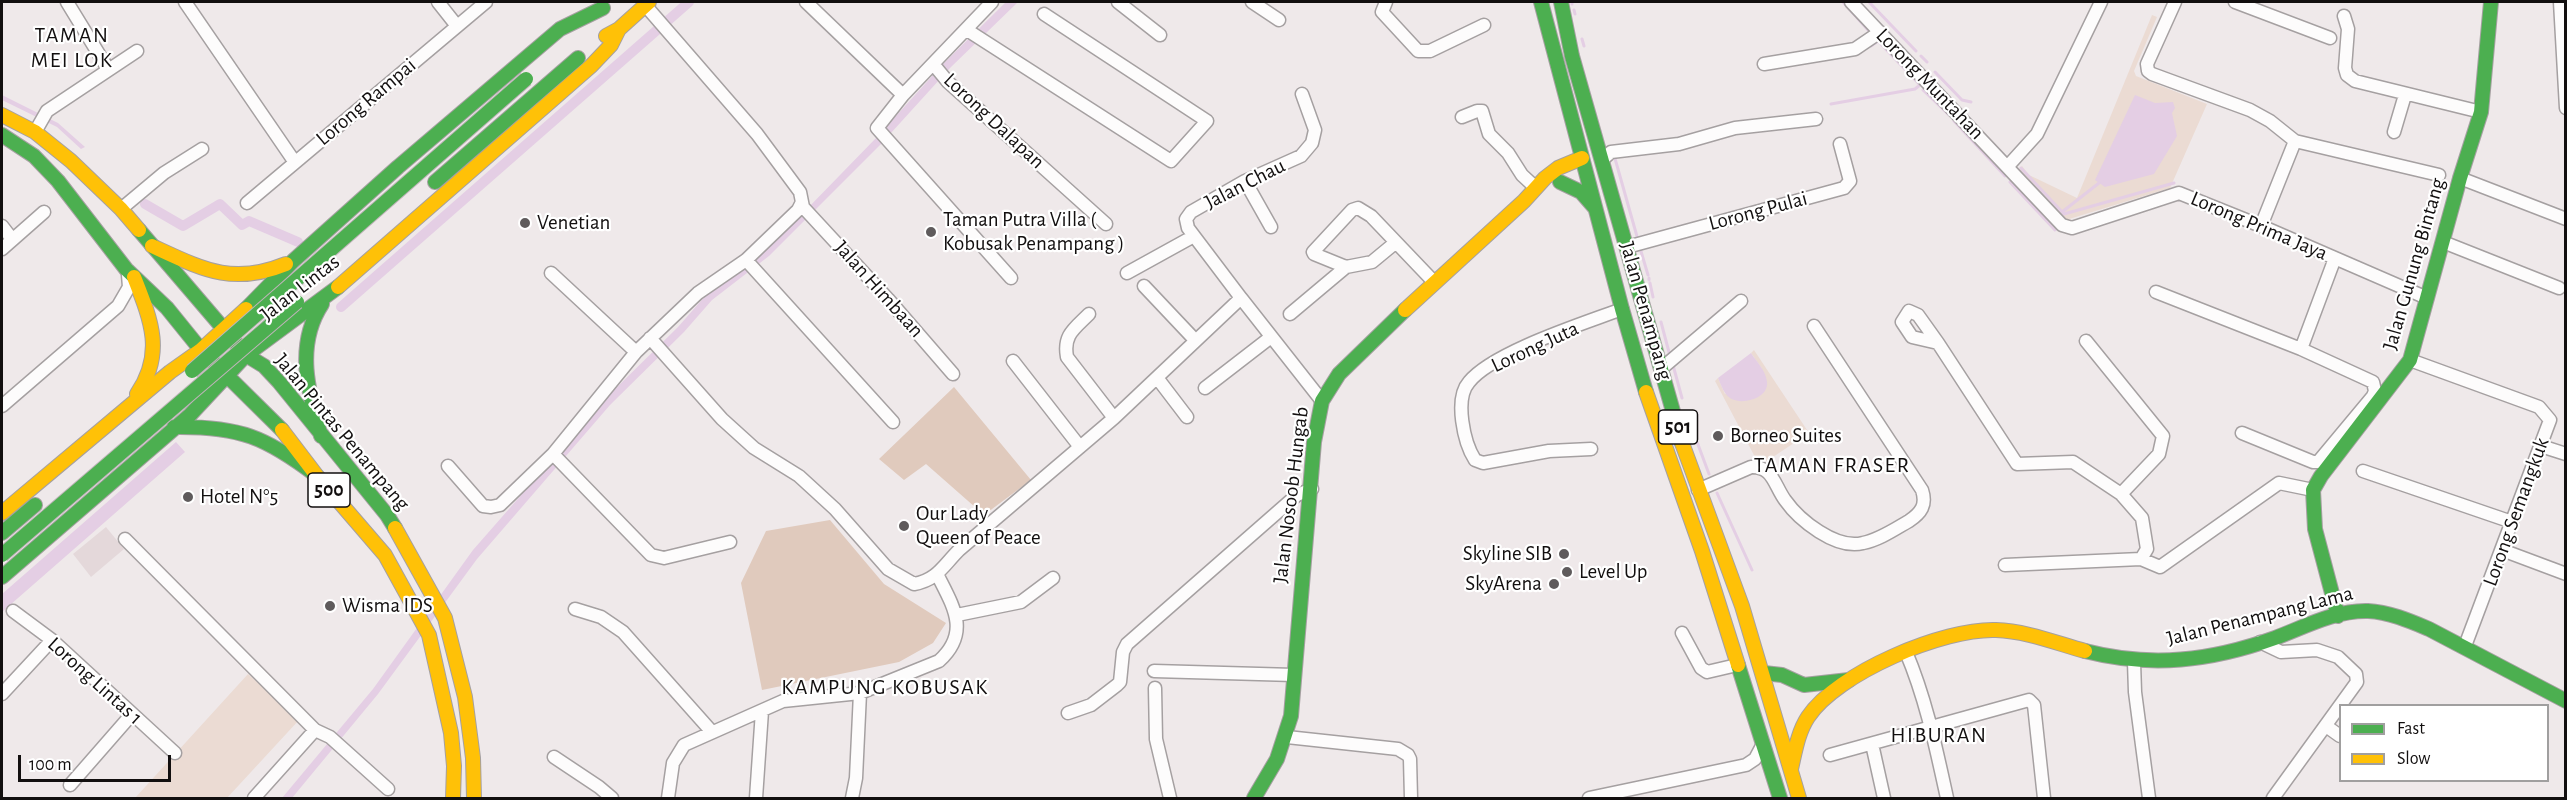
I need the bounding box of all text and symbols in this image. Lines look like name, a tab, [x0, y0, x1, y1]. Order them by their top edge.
district label: TAMAN MEI LOK	[31, 22, 113, 74]
street label: Lorong Muntahan	[1871, 23, 1989, 145]
street label: Lorong Rampai	[311, 53, 421, 151]
street label: Lorong Dalapan	[938, 68, 1050, 174]
street label: Jalan Chau	[1201, 153, 1289, 215]
street label: Jalan Gunung Bintang	[2377, 175, 2451, 353]
street label: Lorong Pulai	[1706, 186, 1810, 236]
street label: Lorong Prima Jaya	[2187, 186, 2331, 266]
place label: Taman Putra Villa ( Kobusak Penampang )	[943, 207, 1124, 257]
place label: Venetian	[537, 210, 610, 236]
marker: Venetian	[518, 216, 532, 230]
marker: Taman Putra Villa ( Kobusak Penampang )	[924, 225, 938, 239]
street label: Jalan Himbaan	[829, 235, 929, 343]
street label: Jalan Penampang	[1614, 239, 1678, 383]
street label: Jalan Lintas	[255, 249, 345, 327]
street label: Lorong Juta	[1487, 316, 1583, 378]
street label: Jalan Pintas Penampang	[269, 348, 415, 516]
street label: Jalan Nosoob Hungab	[1268, 405, 1314, 585]
road number: 501	[1658, 410, 1698, 444]
place label: Borneo Suites	[1730, 423, 1842, 449]
marker: Borneo Suites	[1711, 429, 1725, 443]
street label: Lorong Semangkuk	[2477, 434, 2555, 590]
district label: TAMAN FRASER	[1754, 452, 1910, 478]
road number: 500	[308, 473, 350, 507]
place label: Hotel N°5	[200, 484, 278, 510]
marker: Hotel N°5	[181, 490, 195, 504]
place label: Our Lady Queen of Peace	[916, 501, 1041, 551]
marker: Our Lady Queen of Peace	[897, 519, 911, 533]
place label: Skyline SIB	[1463, 541, 1552, 567]
marker: Skyline SIB	[1557, 547, 1571, 561]
place label: Level Up	[1579, 559, 1647, 585]
marker: Level Up	[1560, 565, 1574, 579]
place label: SkyArena	[1465, 571, 1542, 597]
marker: SkyArena	[1547, 577, 1561, 591]
street label: Jalan Penampang Lama	[2164, 581, 2356, 651]
place label: Wisma IDS	[342, 593, 433, 619]
marker: Wisma IDS	[323, 599, 337, 613]
street label: Lorong Lintas 1	[42, 632, 148, 730]
district label: KAMPUNG KOBUSAK	[781, 674, 989, 700]
legend	[2339, 704, 2549, 782]
text: Fast	[2397, 720, 2425, 738]
district label: HIBURAN	[1891, 722, 1987, 748]
scale bar	[21, 743, 174, 781]
text: Slow	[2397, 750, 2430, 768]
text: 100 m	[29, 756, 72, 774]

